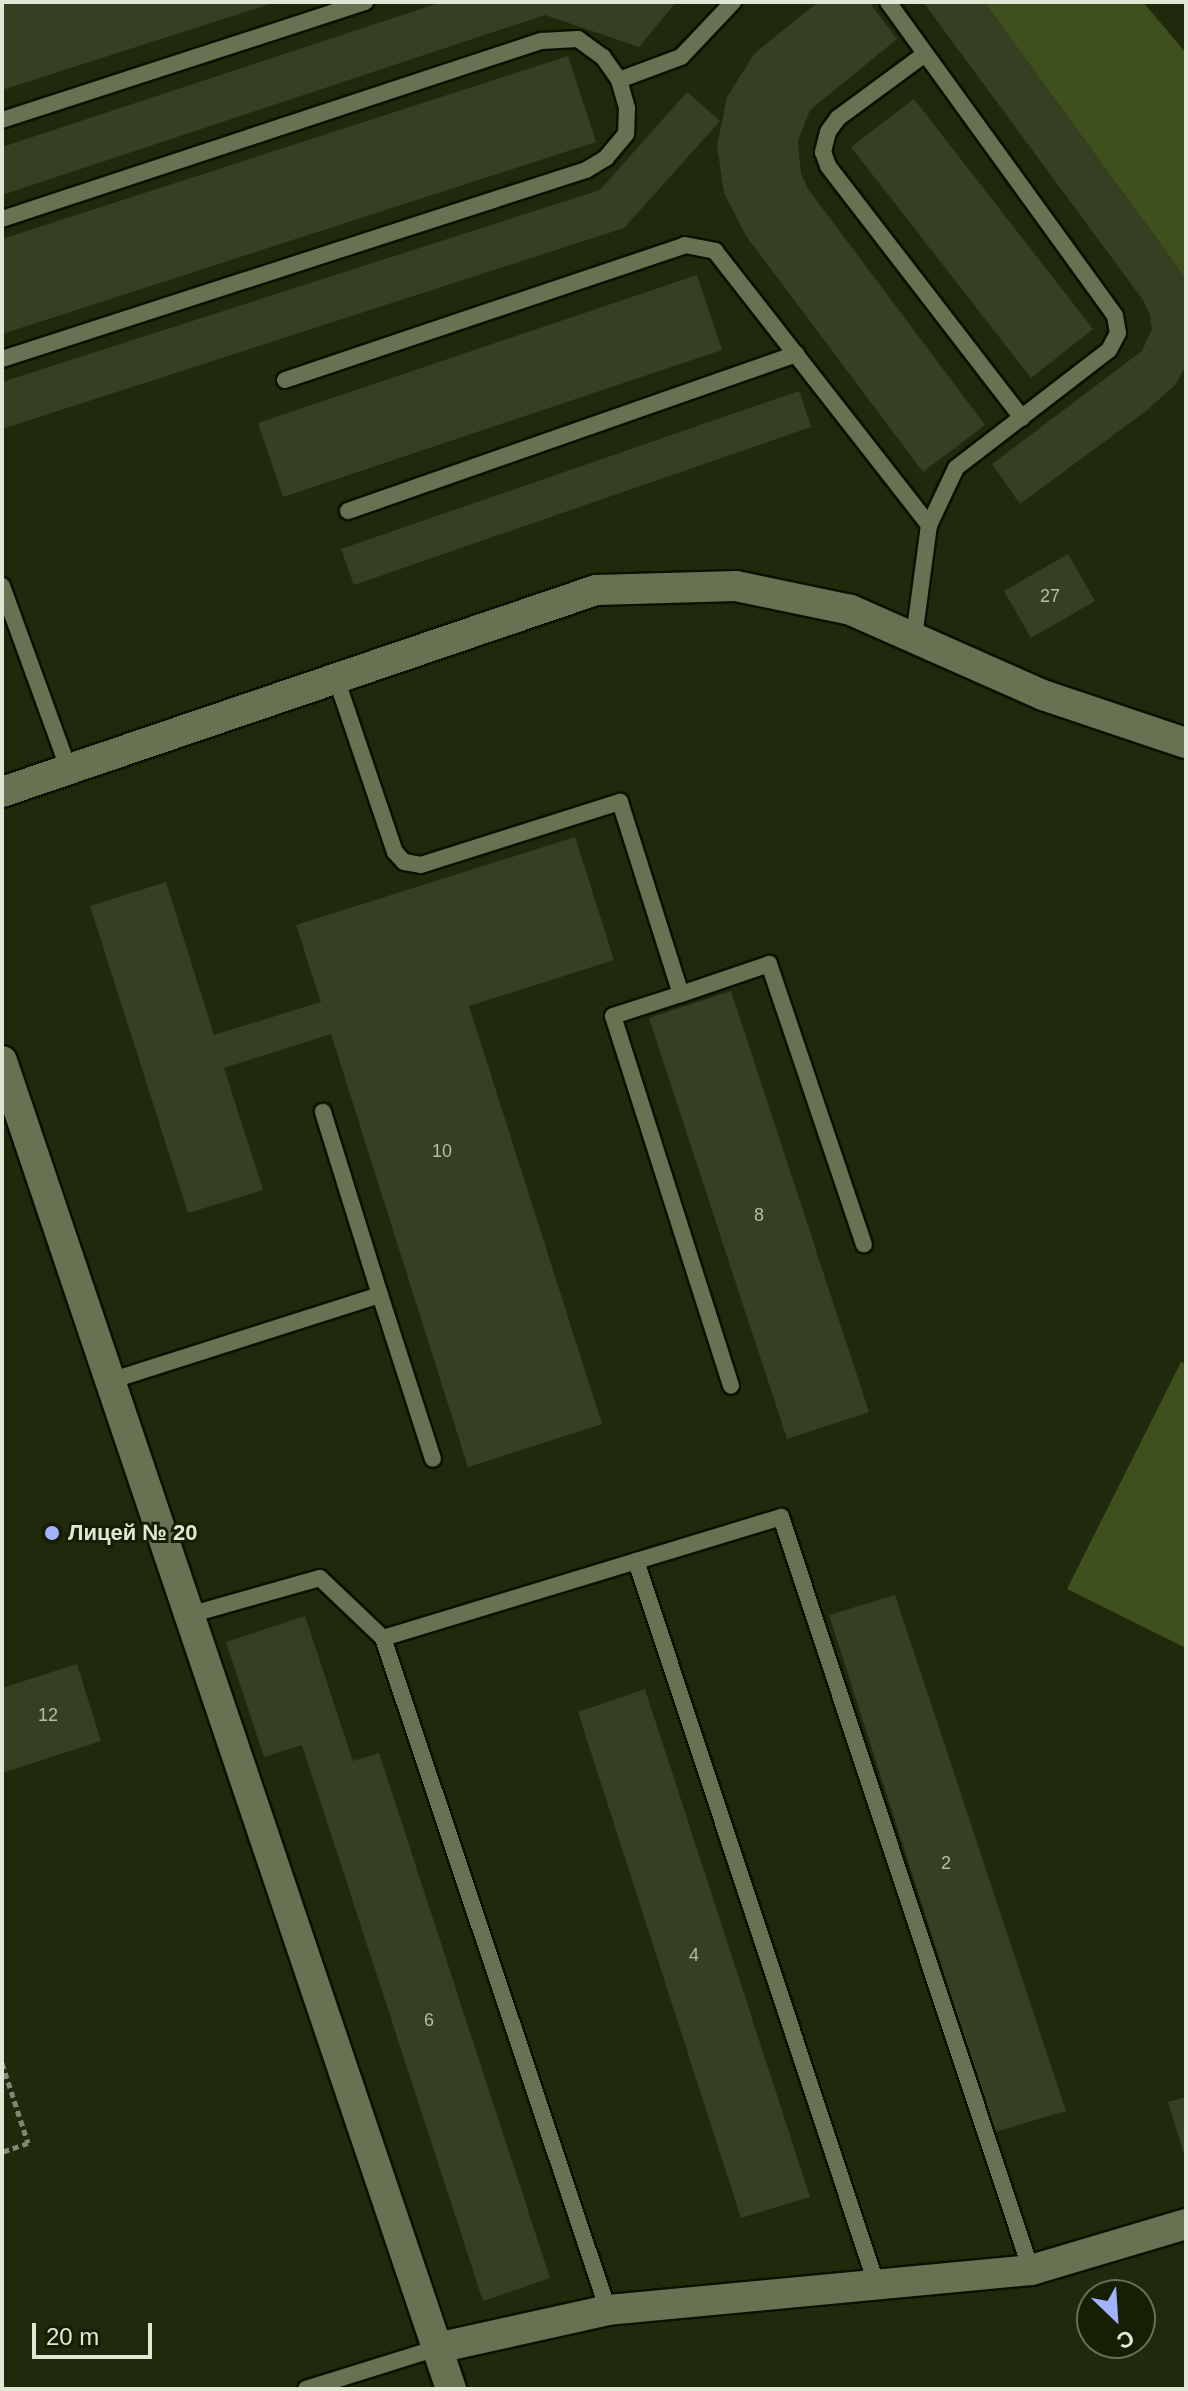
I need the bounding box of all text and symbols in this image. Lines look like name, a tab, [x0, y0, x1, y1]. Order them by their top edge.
house number: 27	[1040, 585, 1060, 607]
house number: 10	[432, 1140, 452, 1162]
house number: 8	[754, 1204, 764, 1226]
place label: Лицей № 20	[68, 1520, 197, 1546]
marker: Лицей № 20	[43, 1524, 61, 1542]
house number: 12	[38, 1704, 58, 1726]
house number: 2	[941, 1852, 951, 1874]
house number: 4	[689, 1944, 699, 1966]
house number: 6	[424, 2009, 434, 2031]
north arrow	[1076, 2279, 1156, 2359]
scale bar	[36, 2307, 156, 2357]
text: 20 m	[46, 2323, 99, 2350]
text: С	[1113, 2325, 1138, 2354]

